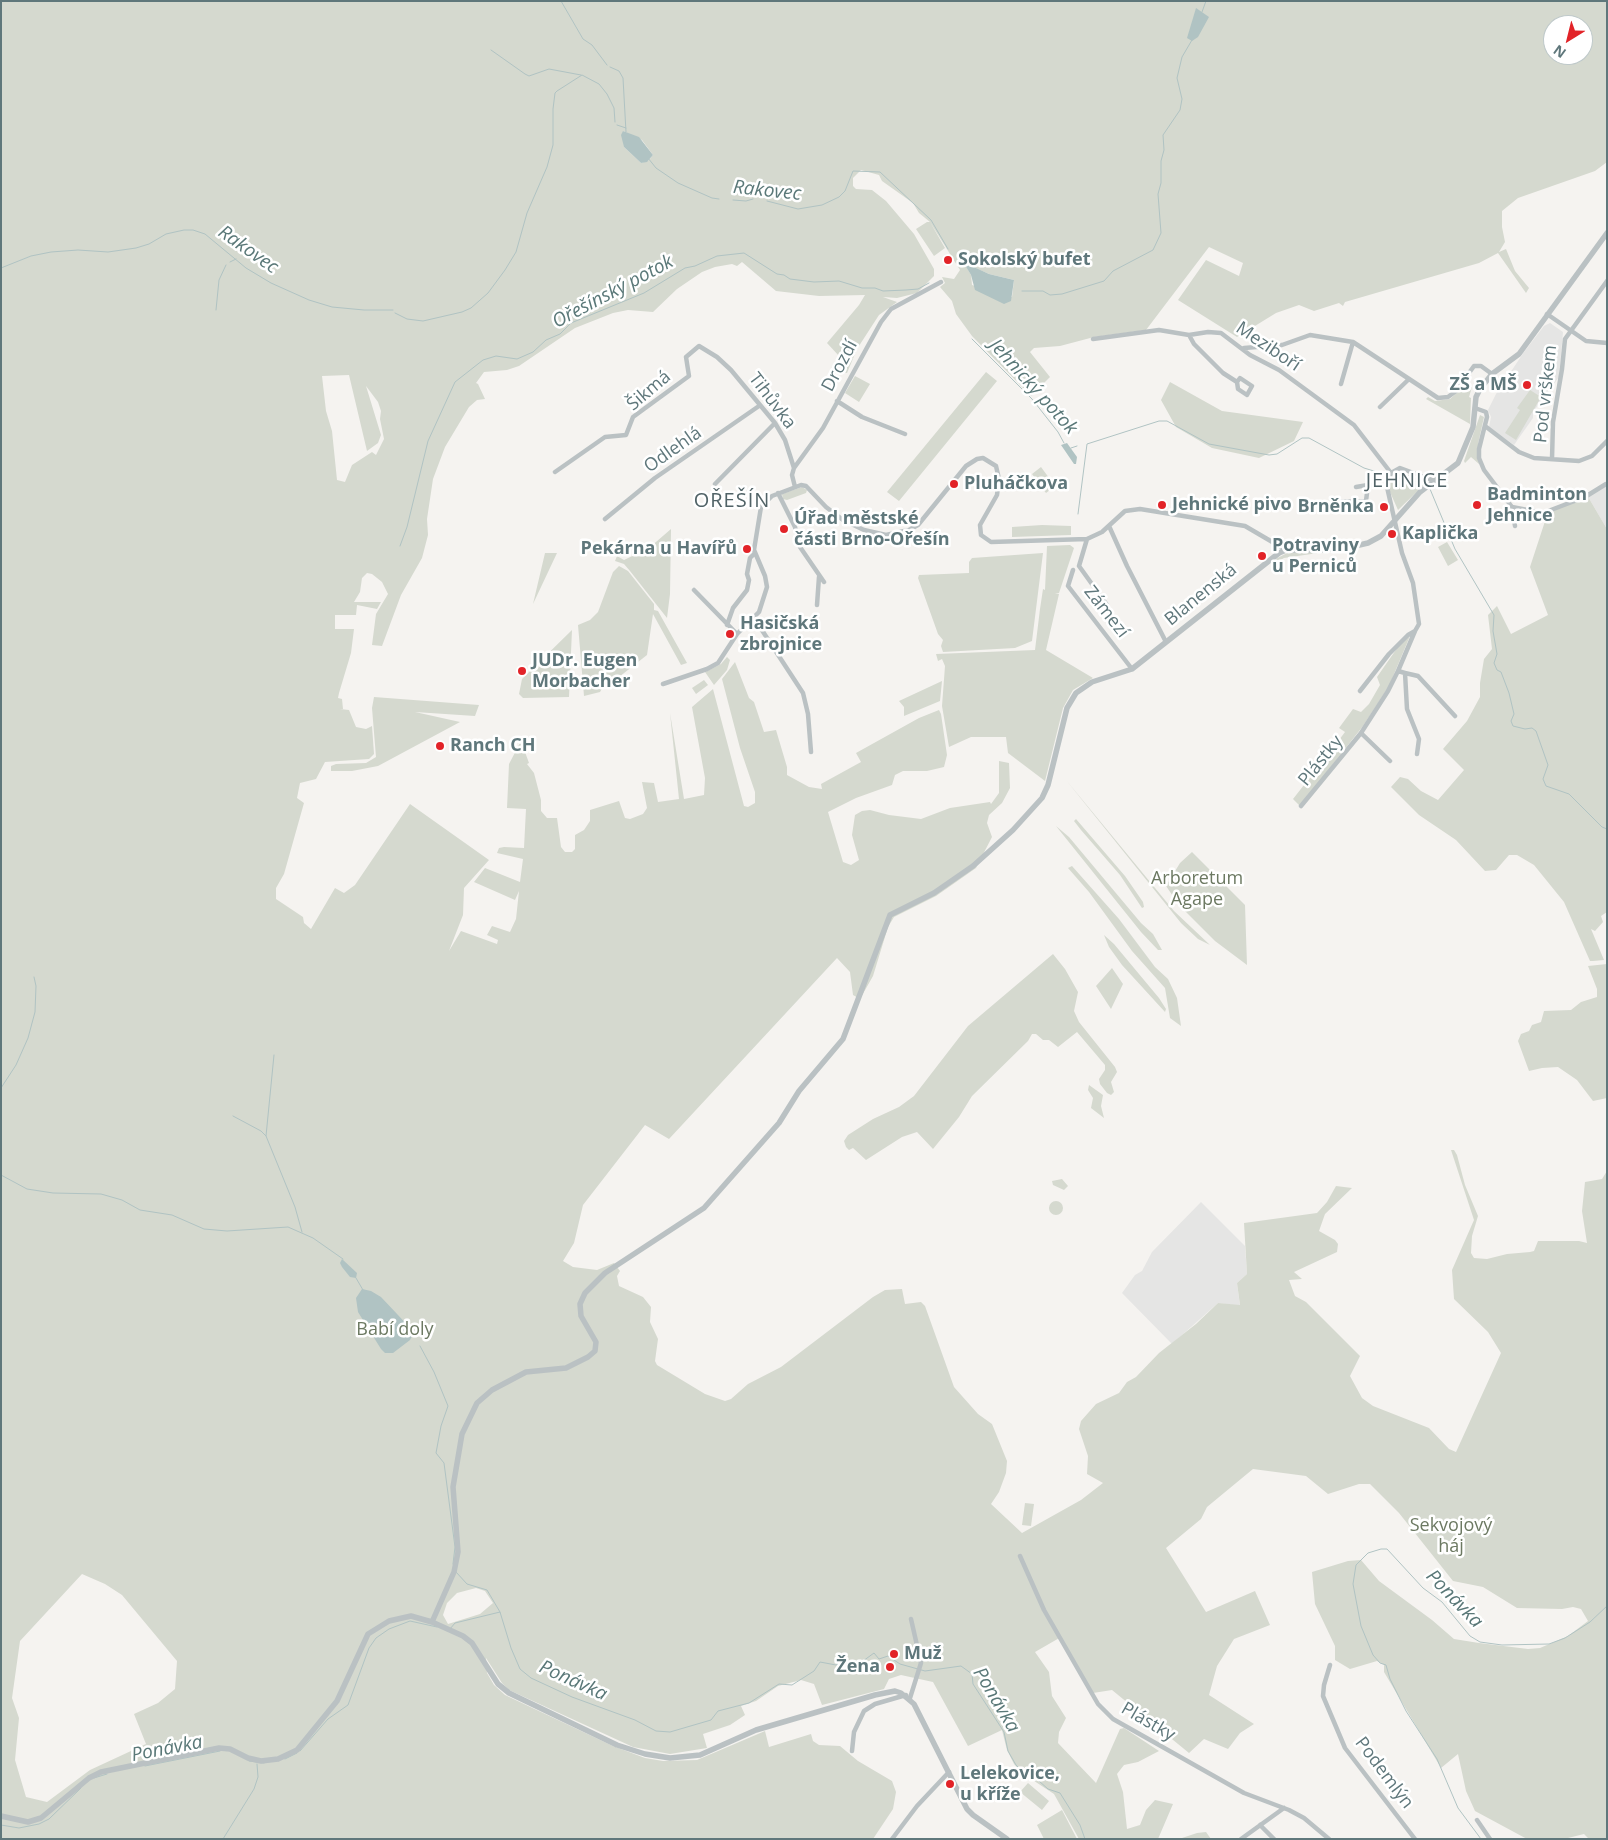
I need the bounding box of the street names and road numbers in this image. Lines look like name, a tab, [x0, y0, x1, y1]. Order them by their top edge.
street label: Meziboří	[1232, 318, 1304, 376]
street label: Drozdí	[817, 337, 863, 395]
street label: Pod vrškem	[1530, 344, 1562, 444]
street label: Šikmá	[623, 366, 675, 416]
street label: Tihůvka	[744, 369, 800, 433]
street label: Odlehlá	[640, 422, 706, 478]
street label: Blanenská	[1161, 559, 1241, 631]
street label: Zámezí	[1079, 582, 1133, 642]
street label: Plástky	[1294, 731, 1348, 791]
street label: Plástky	[1117, 1698, 1179, 1746]
street label: Podemlýn	[1350, 1733, 1418, 1813]

